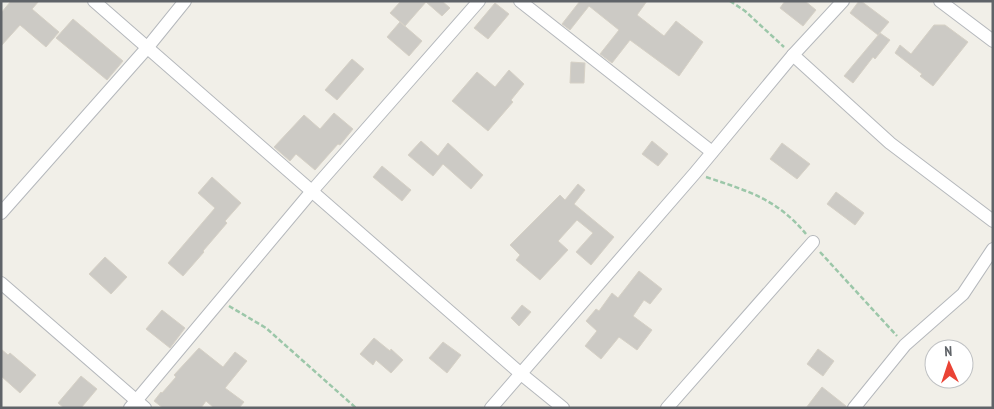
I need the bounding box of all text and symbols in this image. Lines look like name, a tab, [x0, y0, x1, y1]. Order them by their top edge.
north arrow	[924, 339, 974, 389]
text: N	[944, 342, 953, 360]

